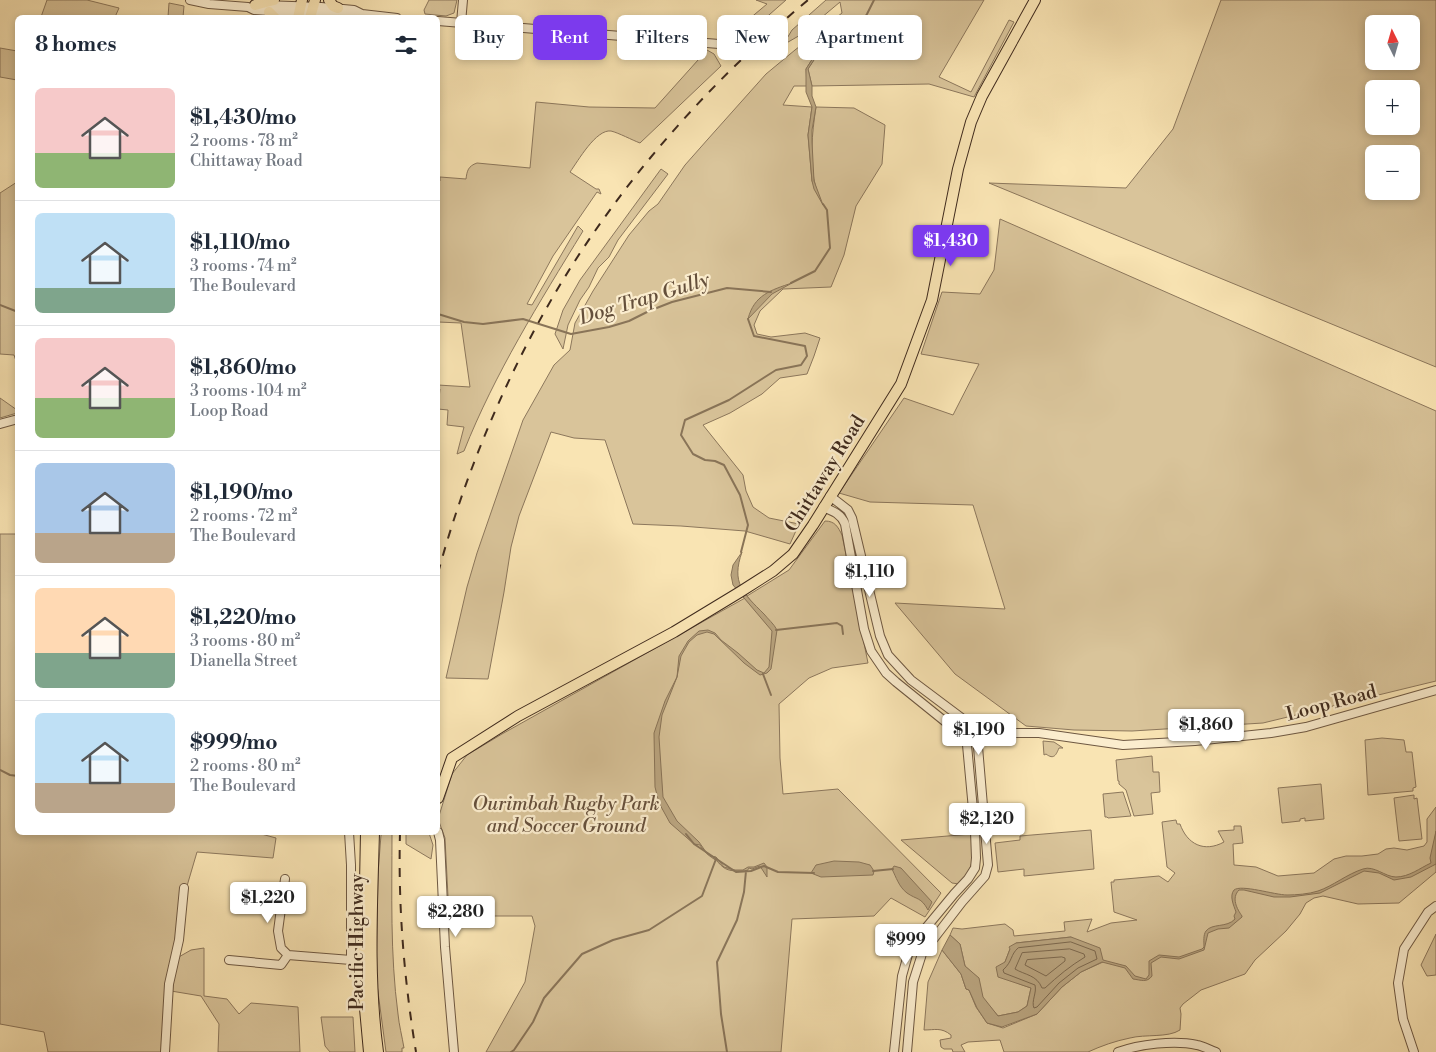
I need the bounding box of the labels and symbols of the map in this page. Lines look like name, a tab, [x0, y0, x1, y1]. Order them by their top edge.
north arrow	[1365, 15, 1420, 70]
pin: $1,430	[910, 224, 992, 267]
water label: Dog Trap Gully	[575, 268, 713, 332]
street label: Chittaway Road	[779, 410, 871, 537]
pin: $1,110	[829, 556, 911, 598]
street label: Loop Road	[1283, 679, 1379, 727]
pin: $1,860	[1165, 708, 1247, 751]
pin: $1,190	[938, 714, 1020, 756]
park label: Ourimbah Rugby Park and Soccer Ground	[473, 792, 659, 838]
pin: $2,120	[946, 802, 1028, 845]
street label: Pacific Highway	[345, 873, 369, 1011]
pin: $1,220	[227, 882, 309, 924]
pin: $2,280	[415, 896, 497, 938]
pin: $999	[876, 924, 936, 966]

